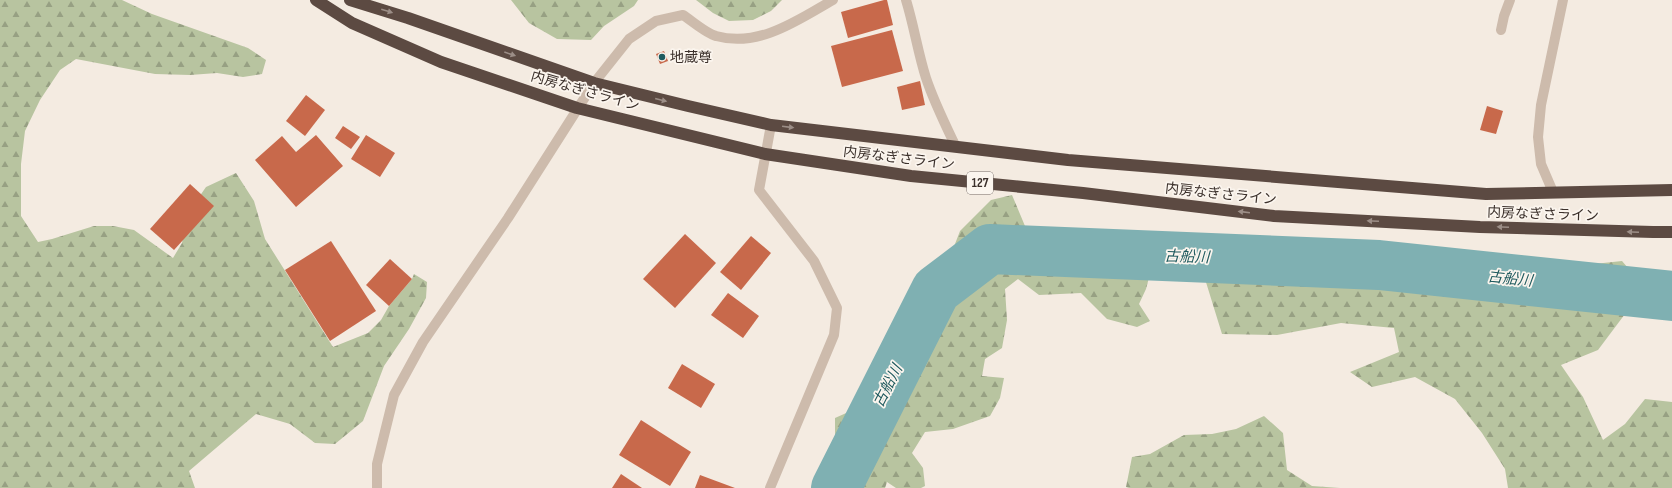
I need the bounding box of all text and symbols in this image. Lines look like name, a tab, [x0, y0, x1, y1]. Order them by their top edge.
one-way arrow	[381, 8, 393, 14]
place label: 地蔵尊	[670, 49, 712, 66]
one-way arrow	[504, 51, 516, 57]
marker: 地蔵尊	[657, 52, 667, 62]
street label: 内房なぎさライン	[529, 67, 641, 115]
one-way arrow	[655, 97, 667, 103]
one-way arrow	[782, 124, 794, 130]
street label: 内房なぎさライン	[842, 143, 956, 173]
road number: 127	[967, 172, 993, 194]
street label: 内房なぎさライン	[1164, 180, 1278, 208]
street label: 内房なぎさライン	[1487, 204, 1599, 224]
one-way arrow	[1238, 209, 1250, 215]
one-way arrow	[1366, 218, 1379, 224]
one-way arrow	[1497, 224, 1509, 231]
one-way arrow	[1627, 228, 1639, 235]
water label: 古船川	[1164, 247, 1212, 267]
water label: 古船川	[1487, 267, 1535, 291]
water label: 古船川	[869, 360, 908, 410]

